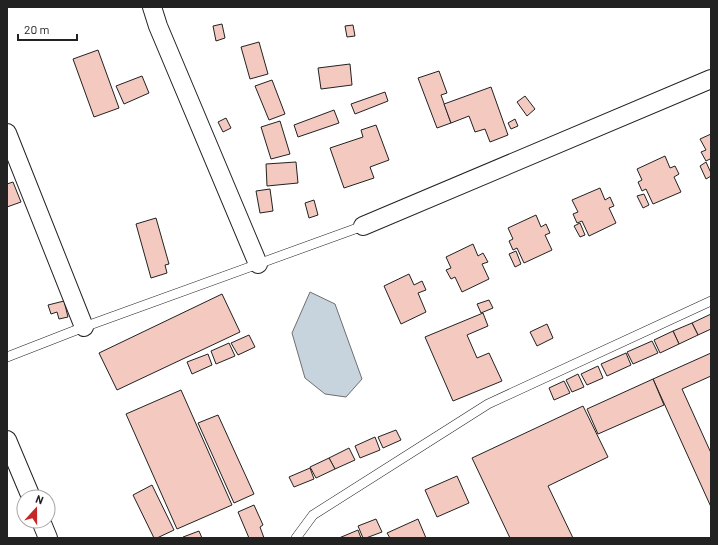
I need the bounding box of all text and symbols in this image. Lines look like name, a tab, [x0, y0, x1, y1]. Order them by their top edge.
scale bar	[18, 16, 77, 42]
text: 20 m	[24, 22, 50, 36]
north arrow	[16, 489, 56, 529]
text: N	[34, 492, 46, 507]

